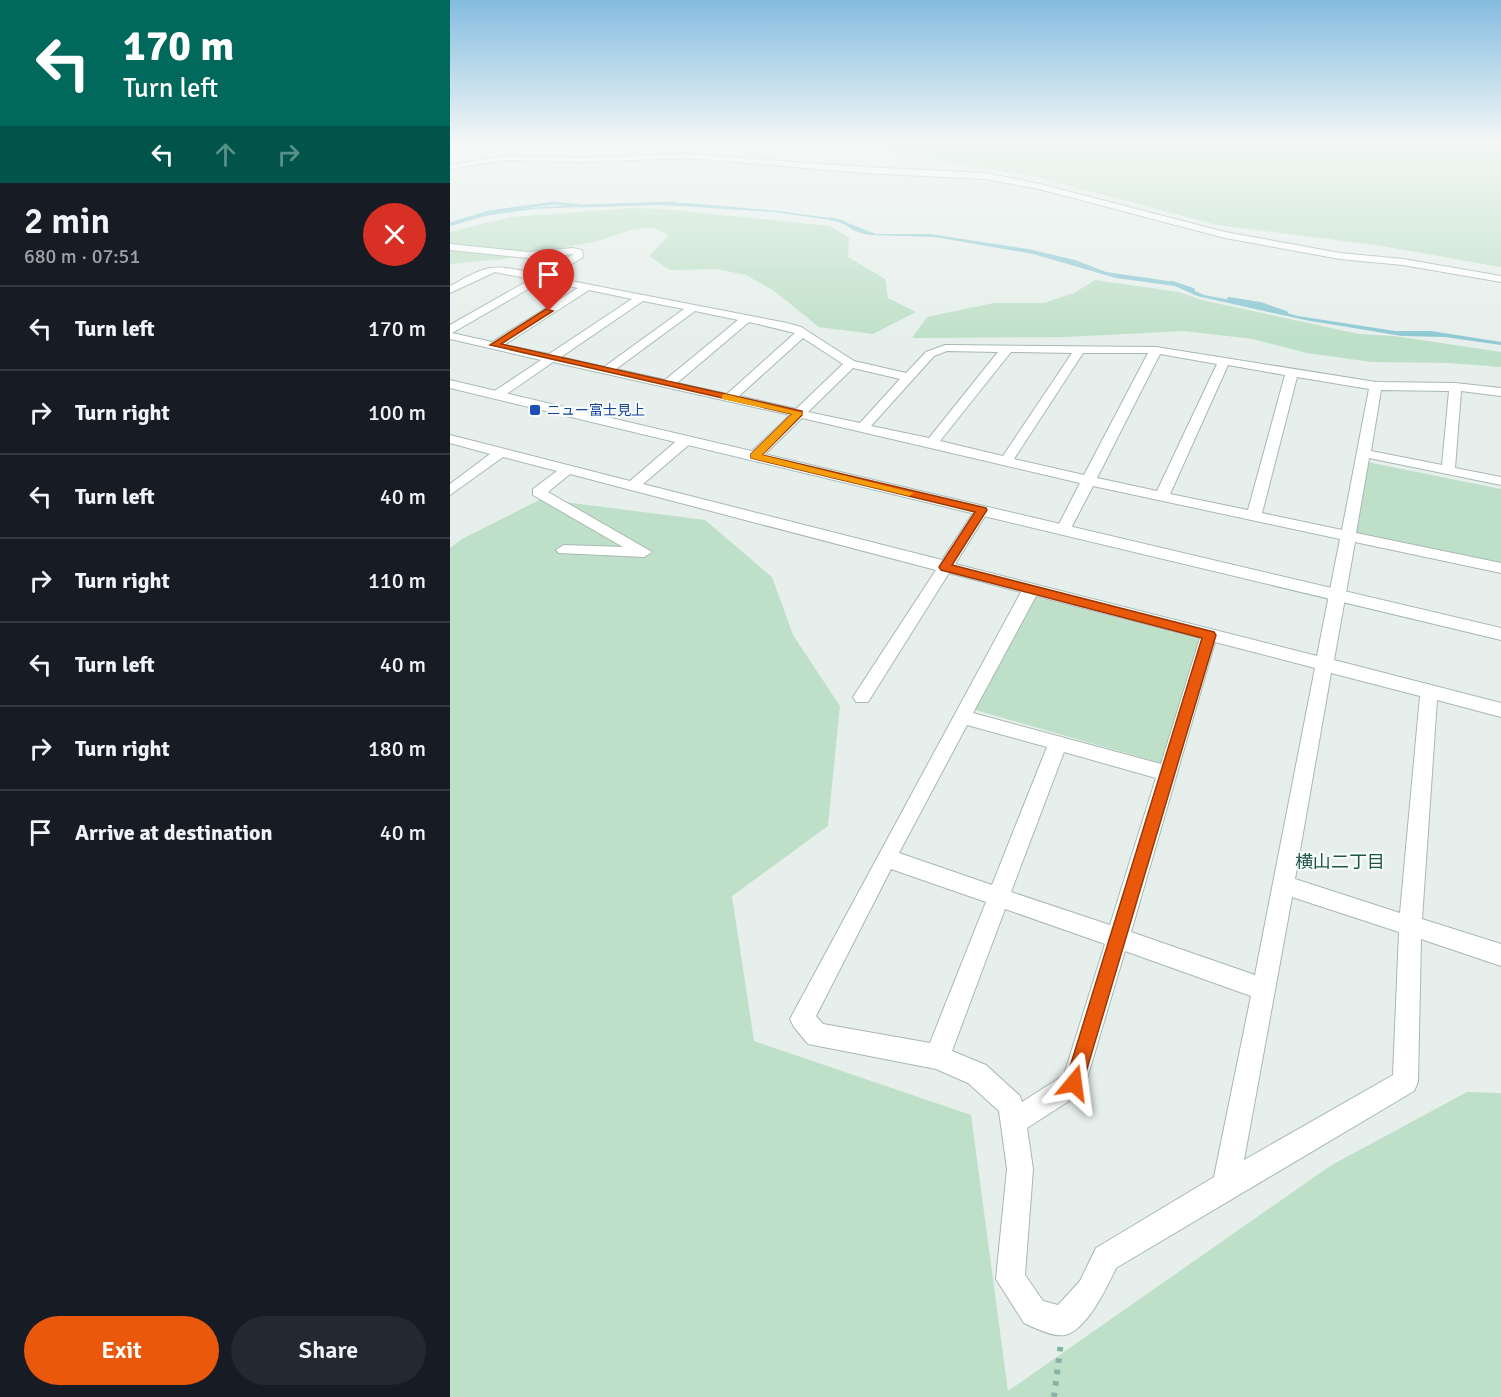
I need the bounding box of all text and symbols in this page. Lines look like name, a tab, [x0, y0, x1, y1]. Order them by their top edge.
text: 170 m	[123, 21, 234, 72]
icon: left	[24, 24, 102, 102]
text: Turn left	[123, 72, 218, 105]
icon: left	[146, 138, 179, 171]
icon: ahead	[209, 138, 242, 171]
icon: right	[272, 138, 305, 171]
text: 2 min	[24, 199, 110, 244]
button: close	[363, 203, 426, 266]
text: 680 m · 07:51	[24, 244, 140, 269]
pin	[523, 249, 574, 311]
icon: arrive	[532, 258, 565, 291]
icon: left	[24, 312, 57, 345]
text: Turn left	[75, 315, 155, 342]
text: 170 m	[368, 315, 426, 342]
icon: right	[24, 396, 57, 429]
text: Turn right	[75, 399, 170, 426]
text: 100 m	[368, 399, 426, 426]
place label: ニュー富士見上	[547, 402, 645, 419]
marker: ニュー富士見上	[528, 403, 542, 417]
icon: left	[24, 480, 57, 513]
text: Turn left	[75, 483, 155, 510]
text: 40 m	[380, 483, 426, 510]
icon: right	[24, 564, 57, 597]
text: Turn right	[75, 567, 170, 594]
text: 110 m	[368, 567, 426, 594]
icon: left	[24, 648, 57, 681]
text: Turn left	[75, 651, 155, 678]
text: 40 m	[380, 651, 426, 678]
icon: right	[24, 732, 57, 765]
text: Turn right	[75, 735, 170, 762]
text: 180 m	[368, 735, 426, 762]
icon: arrive	[24, 816, 57, 849]
text: Arrive at destination	[75, 819, 272, 846]
text: 40 m	[380, 819, 426, 846]
district label: 横山二丁目	[1295, 851, 1385, 873]
position arrow	[1042, 1051, 1106, 1115]
button: Exit	[24, 1316, 219, 1385]
button: Share	[231, 1316, 426, 1385]

